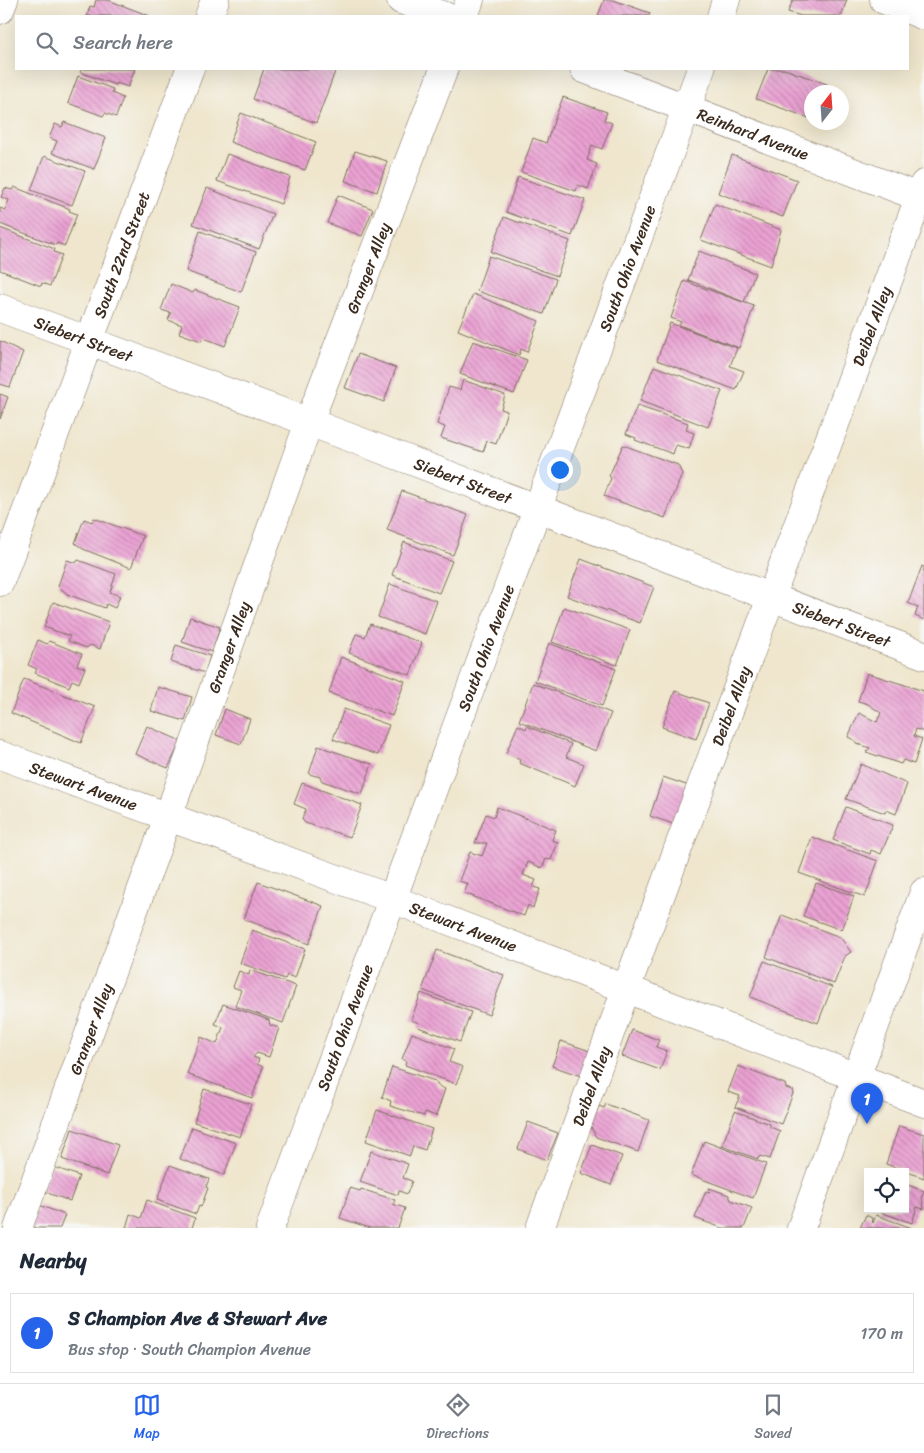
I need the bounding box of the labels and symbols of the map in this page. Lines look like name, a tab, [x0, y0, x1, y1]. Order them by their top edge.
north arrow	[804, 85, 849, 130]
street label: Reinhard Avenue	[693, 100, 813, 169]
street label: South 22nd Street	[85, 187, 158, 322]
street label: South Ohio Avenue	[591, 201, 664, 336]
street label: Granger Alley	[338, 217, 399, 318]
street label: Deibel Alley	[844, 281, 900, 370]
street label: Siebert Street	[30, 308, 137, 371]
street label: Siebert Street	[410, 449, 517, 513]
your location	[547, 457, 573, 483]
street label: South Ohio Avenue	[449, 580, 523, 716]
street label: Siebert Street	[788, 592, 895, 656]
street label: Granger Alley	[199, 596, 259, 697]
street label: Deibel Alley	[703, 661, 760, 750]
street label: Stewart Avenue	[25, 753, 142, 819]
street label: Stewart Avenue	[405, 893, 521, 961]
street label: South Ohio Avenue	[308, 960, 382, 1095]
street label: Granger Alley	[61, 978, 121, 1079]
street label: Deibel Alley	[564, 1041, 620, 1130]
pin: 1	[851, 1083, 883, 1124]

